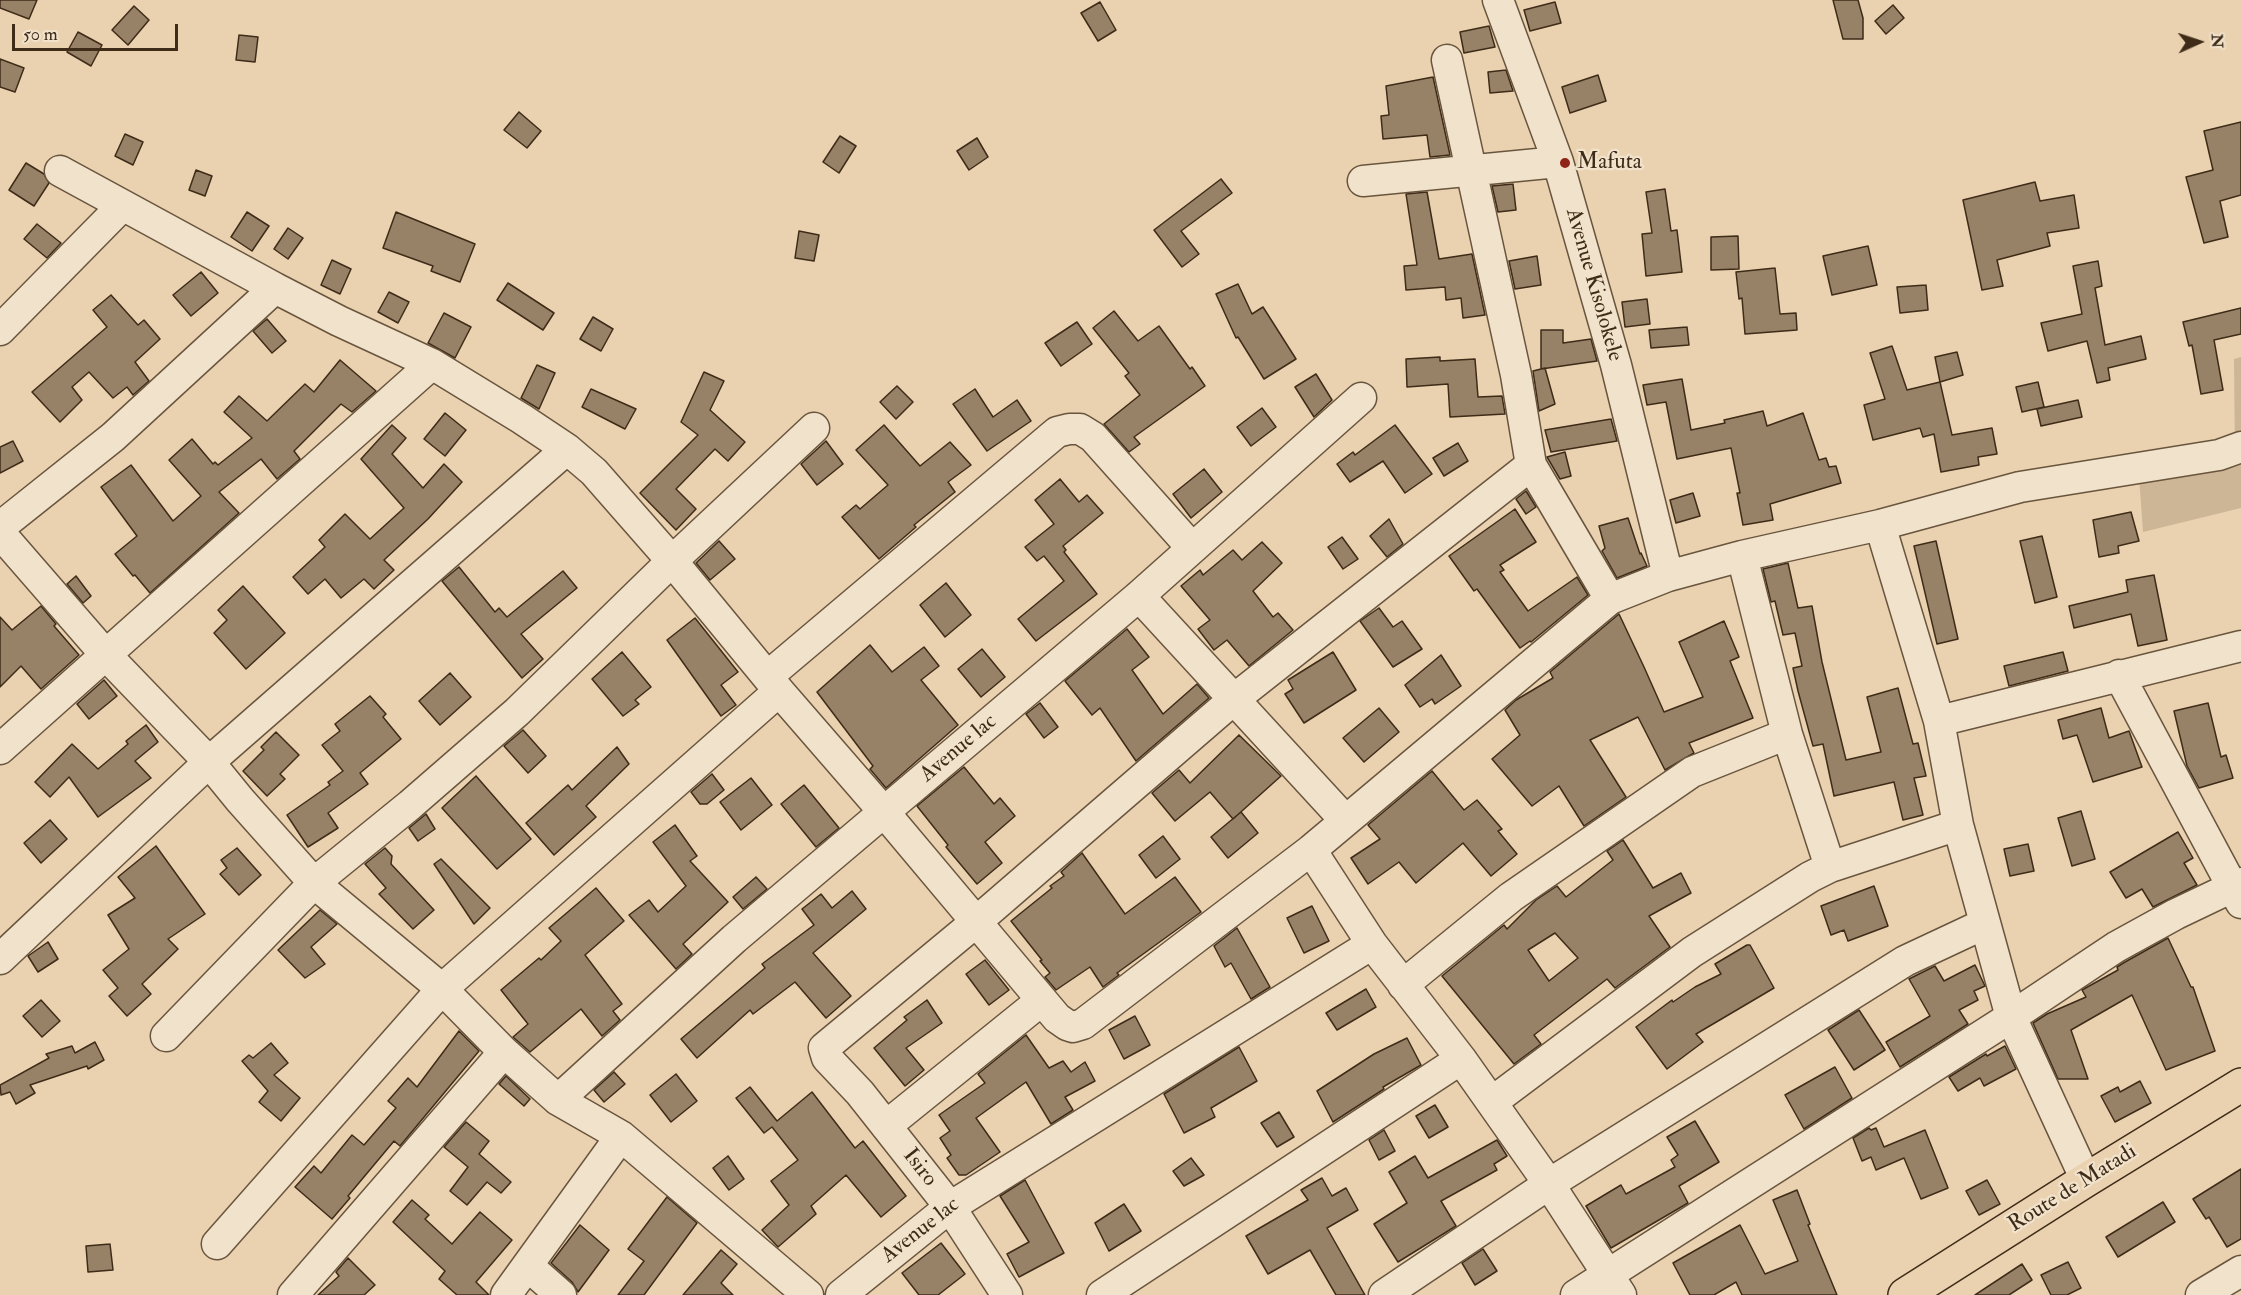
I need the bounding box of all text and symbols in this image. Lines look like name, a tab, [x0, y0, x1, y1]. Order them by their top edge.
scale bar	[15, 12, 182, 50]
north arrow	[2169, 12, 2229, 72]
text: 50 m	[23, 23, 58, 46]
text: N	[2207, 33, 2227, 49]
place label: Mafuta	[1577, 150, 1642, 176]
marker: Mafuta	[1558, 156, 1572, 170]
street label: Avenue Kisolokele	[1559, 206, 1627, 364]
street label: Avenue lac	[915, 709, 1003, 789]
street label: Route de Matadi	[2004, 1139, 2142, 1239]
street label: Isiro	[896, 1144, 942, 1192]
street label: Avenue lac	[877, 1192, 965, 1270]

